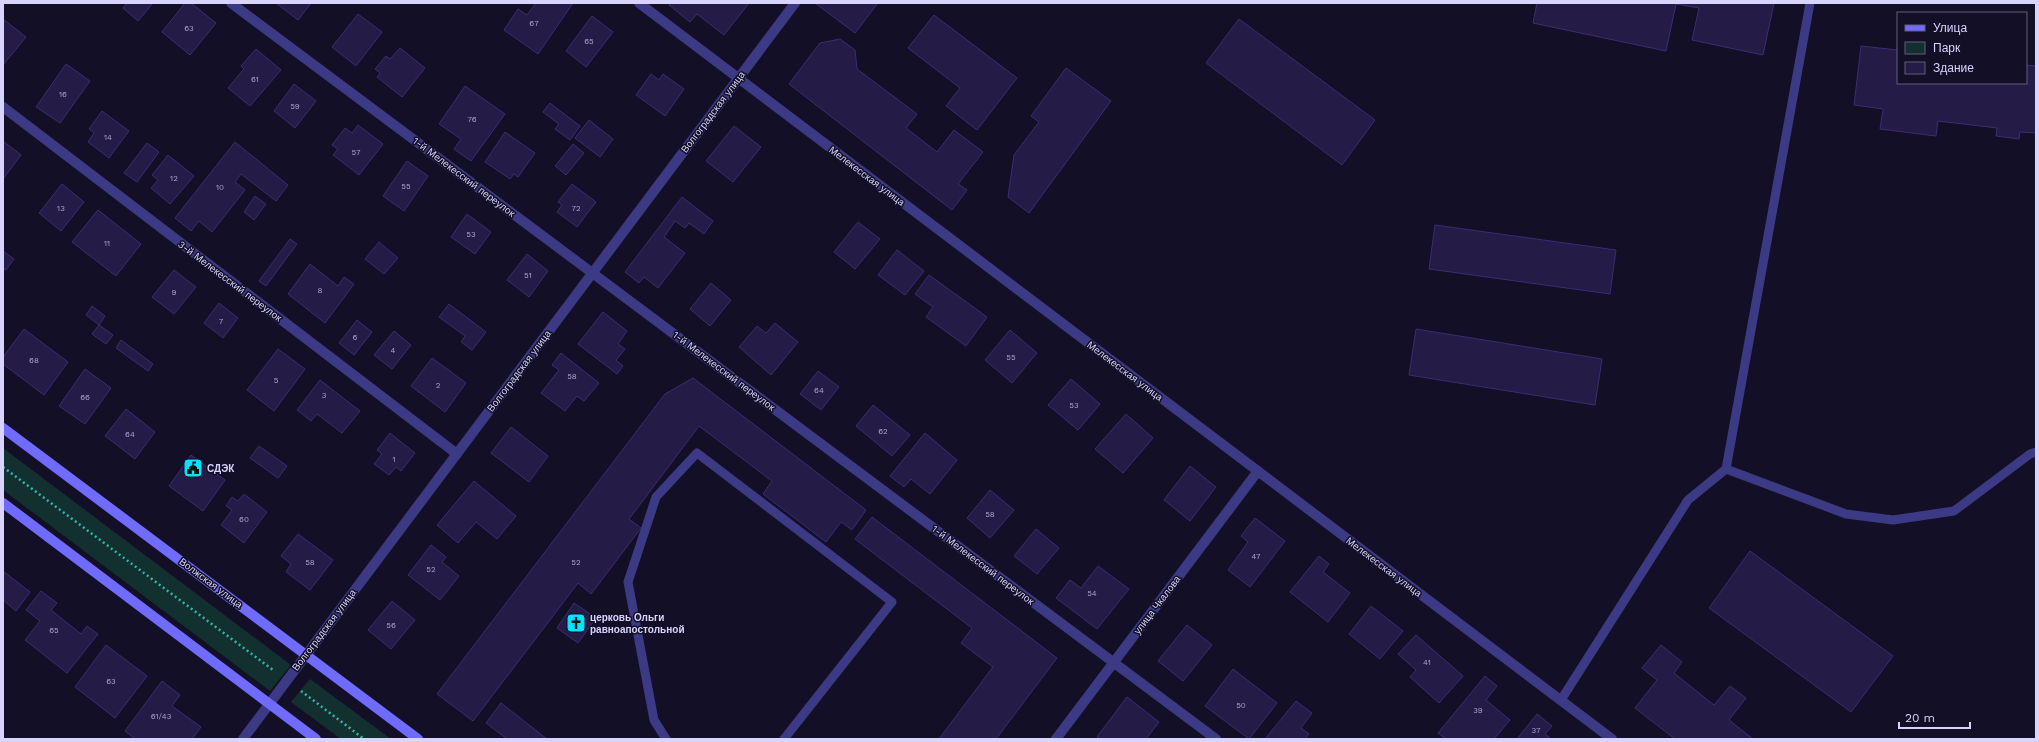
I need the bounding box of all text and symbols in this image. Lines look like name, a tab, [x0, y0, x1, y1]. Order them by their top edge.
legend	[1897, 12, 2027, 84]
house number: 67	[529, 19, 539, 28]
text: Улица	[1933, 21, 1967, 35]
house number: 63	[184, 24, 194, 33]
house number: 65	[584, 37, 594, 46]
text: Парк	[1933, 41, 1961, 55]
text: Здание	[1933, 61, 1974, 75]
street label: Волгоградская улица	[679, 69, 747, 155]
house number: 61	[251, 75, 259, 84]
house number: 16	[59, 90, 67, 99]
house number: 59	[290, 102, 300, 111]
house number: 76	[467, 115, 477, 124]
house number: 14	[104, 133, 112, 142]
street label: 1-й Мелекесский переулок	[411, 135, 518, 219]
street label: Мелекесская улица	[827, 144, 907, 208]
house number: 57	[351, 148, 361, 157]
house number: 12	[170, 174, 178, 183]
house number: 55	[401, 182, 411, 191]
house number: 10	[216, 183, 224, 192]
house number: 13	[57, 204, 65, 213]
house number: 72	[571, 204, 581, 213]
house number: 53	[466, 230, 476, 239]
street label: 3-й Мелекесский переулок	[176, 238, 284, 324]
house number: 11	[104, 239, 110, 248]
house number: 51	[524, 271, 532, 280]
house number: 8	[318, 286, 323, 295]
house number: 9	[172, 288, 177, 297]
house number: 7	[219, 317, 224, 326]
street label: Волгоградская улица	[485, 328, 553, 414]
street label: 1-й Мелекесский переулок	[671, 329, 778, 413]
house number: 6	[353, 333, 358, 342]
street label: Мелекесская улица	[1085, 339, 1165, 403]
house number: 4	[391, 346, 396, 355]
house number: 55	[1006, 353, 1016, 362]
house number: 68	[29, 356, 39, 365]
house number: 58	[567, 372, 577, 381]
house number: 5	[274, 376, 279, 385]
house number: 2	[436, 381, 441, 390]
house number: 64	[814, 386, 824, 395]
house number: 3	[322, 391, 327, 400]
house number: 66	[80, 393, 90, 402]
house number: 53	[1069, 401, 1079, 410]
house number: 62	[878, 427, 888, 436]
house number: 64	[125, 430, 135, 439]
house number: 1	[392, 455, 396, 464]
public building icon: СДЭК	[182, 457, 204, 479]
place label: СДЭК	[207, 463, 235, 474]
house number: 58	[985, 510, 995, 519]
house number: 60	[239, 515, 249, 524]
street label: 1-й Мелекесский переулок	[930, 523, 1037, 607]
street label: Мелекесская улица	[1344, 535, 1424, 599]
house number: 47	[1252, 552, 1261, 561]
street label: Волжская улица	[177, 556, 245, 611]
house number: 58	[305, 558, 315, 567]
house number: 52	[571, 558, 581, 567]
house number: 52	[426, 565, 436, 574]
street label: улица Чкалова	[1132, 573, 1183, 636]
street label: Волгоградская улица	[290, 587, 358, 673]
house number: 54	[1087, 589, 1097, 598]
church icon: церковь Ольги равноапостольной	[565, 612, 587, 634]
place label: церковь Ольги равноапостольной	[590, 612, 685, 635]
house number: 56	[386, 621, 396, 630]
house number: 65	[49, 626, 59, 635]
house number: 41	[1423, 658, 1431, 667]
house number: 63	[106, 677, 116, 686]
house number: 50	[1236, 701, 1246, 710]
scale bar	[1899, 704, 1970, 730]
house number: 39	[1473, 706, 1483, 715]
text: 20 m	[1905, 711, 1935, 725]
house number: 61/43	[151, 712, 172, 721]
house number: 37	[1532, 726, 1541, 735]

